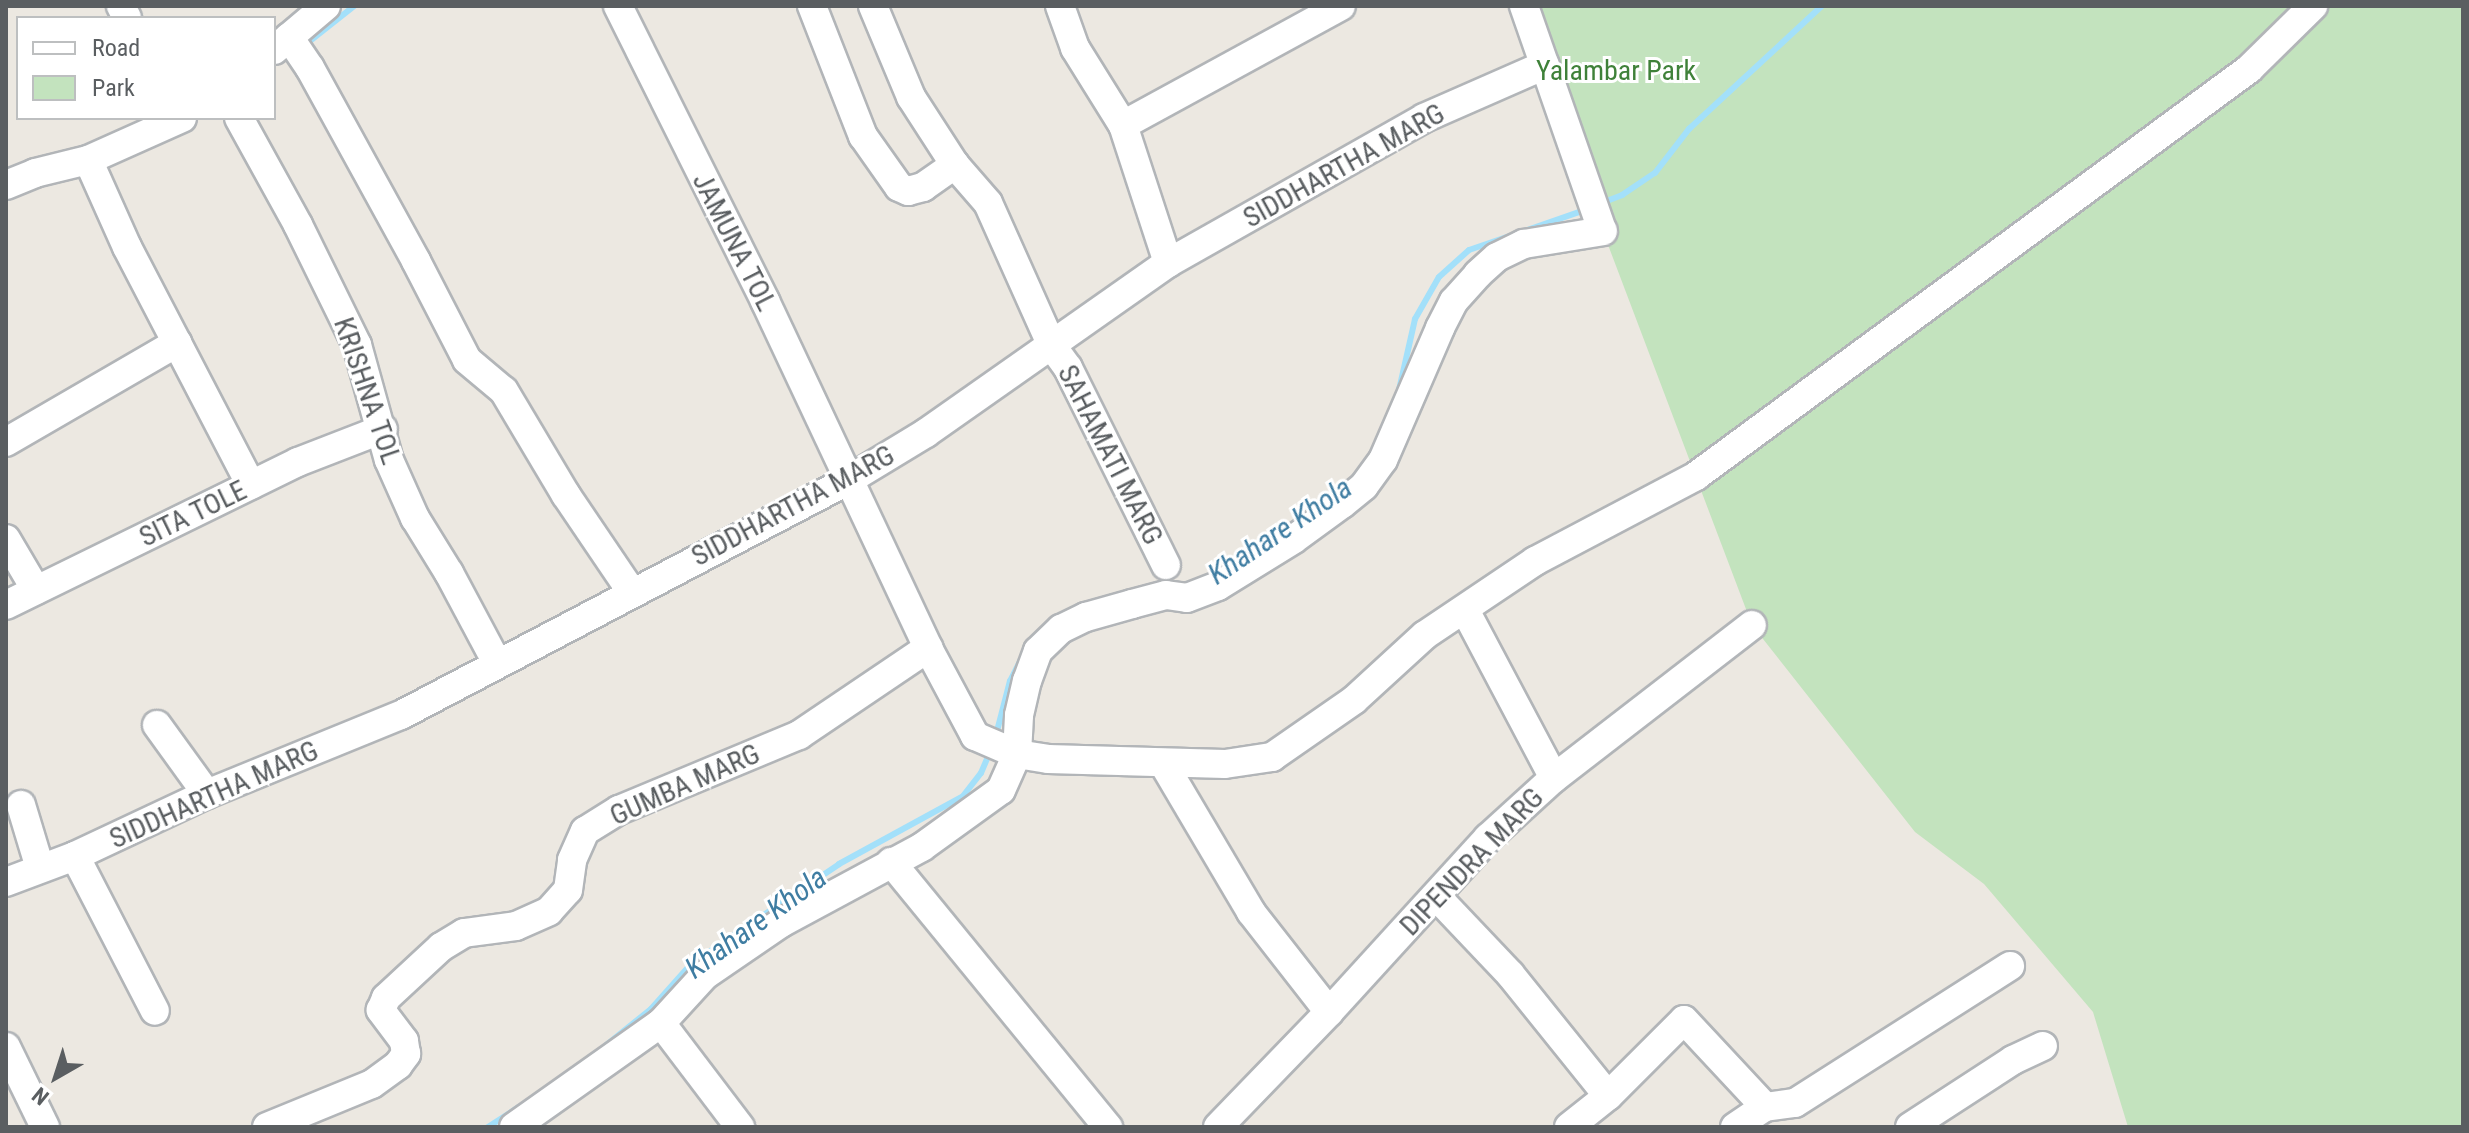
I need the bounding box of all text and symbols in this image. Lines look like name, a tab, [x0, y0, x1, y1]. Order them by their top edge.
legend	[16, 16, 276, 120]
text: Road	[92, 34, 140, 62]
park label: Yalambar Park	[1536, 54, 1696, 88]
text: Park	[92, 74, 135, 102]
street label: SIDDHARTHA MARG	[1238, 97, 1450, 235]
street label: JAMUNA TOL	[685, 167, 783, 317]
street label: KRISHNA TOL	[326, 313, 408, 469]
street label: SAHAMATI MARG	[1050, 360, 1170, 550]
street label: SIDDHARTHA MARG	[686, 438, 900, 574]
water label: Khahare Khola	[1201, 470, 1359, 592]
street label: SITA TOLE	[134, 474, 252, 554]
street label: SIDDHARTHA MARG	[105, 734, 323, 856]
street label: GUMBA MARG	[605, 737, 765, 833]
street label: DIPENDRA MARG	[1393, 781, 1551, 943]
water label: Khahare Khola	[678, 860, 834, 986]
north arrow	[16, 1037, 96, 1117]
text: N	[27, 1082, 54, 1110]

